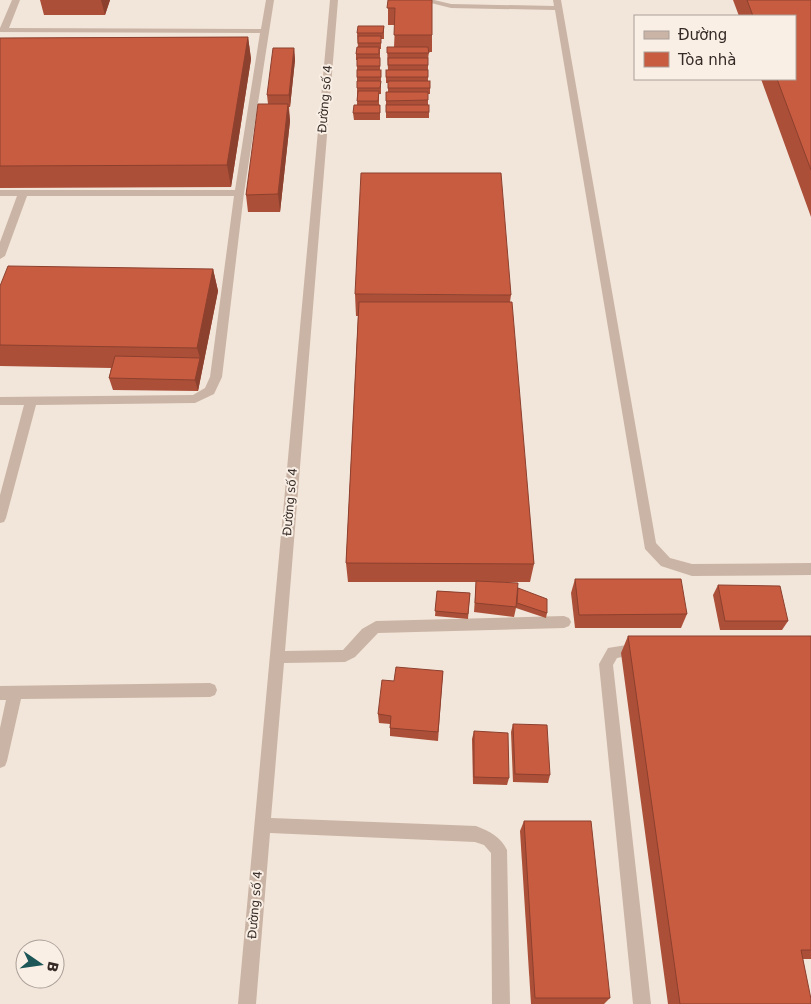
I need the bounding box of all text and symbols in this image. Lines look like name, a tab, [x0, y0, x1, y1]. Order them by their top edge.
legend	[634, 15, 796, 80]
text: Đường	[678, 26, 727, 44]
text: Tòa nhà	[677, 51, 737, 69]
street label: Đường số 4	[315, 64, 335, 134]
street label: Đường số 4	[280, 467, 300, 537]
street label: Đường số 4	[245, 870, 265, 940]
north arrow	[15, 939, 65, 989]
text: B	[44, 960, 62, 974]

